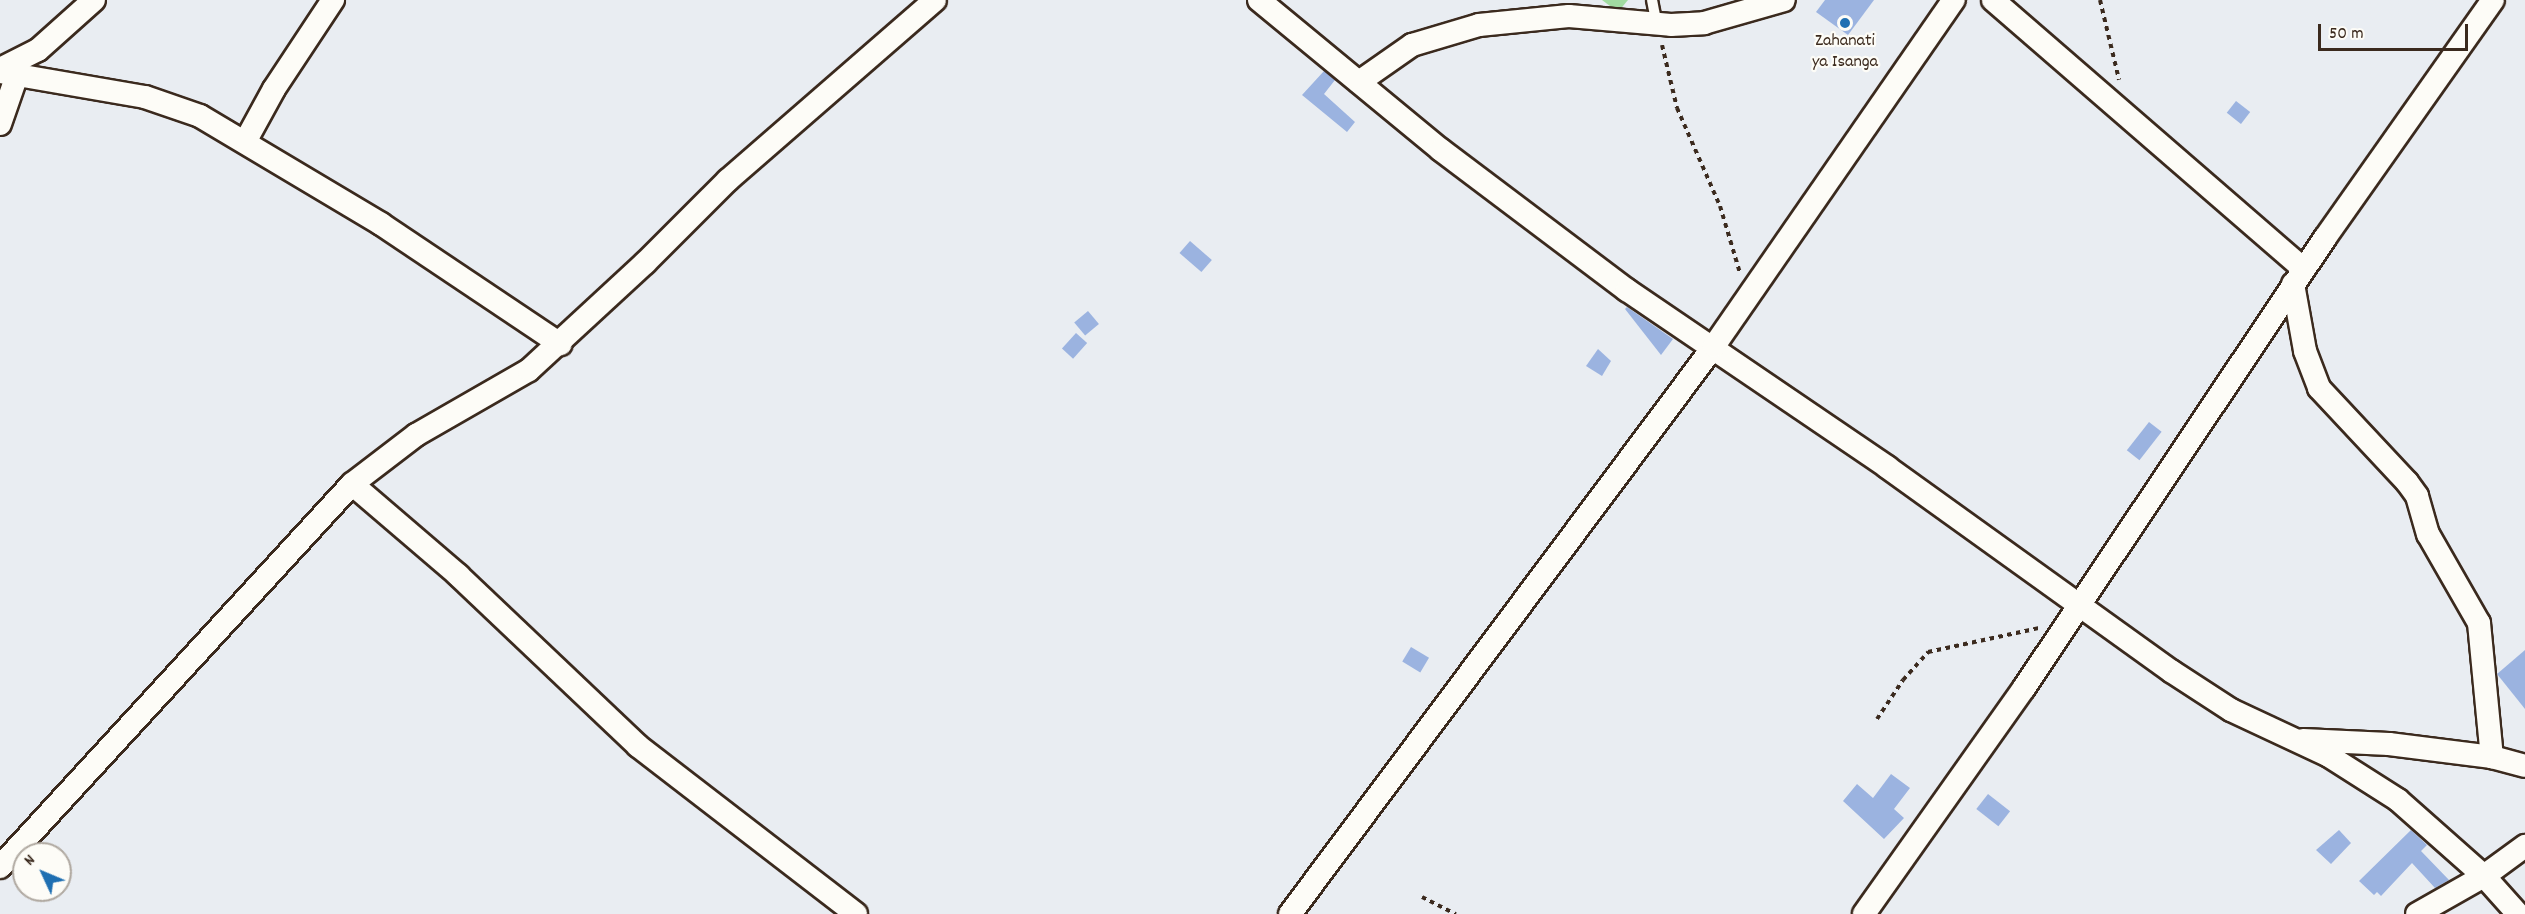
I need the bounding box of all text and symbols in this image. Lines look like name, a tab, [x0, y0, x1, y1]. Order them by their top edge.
scale bar	[2321, 12, 2471, 50]
marker: Zahanati ya Isanga	[1838, 16, 1852, 30]
text: 50 m	[2329, 22, 2364, 47]
place label: Zahanati ya Isanga	[1812, 32, 1878, 74]
north arrow	[12, 842, 72, 902]
text: N	[19, 850, 41, 871]

